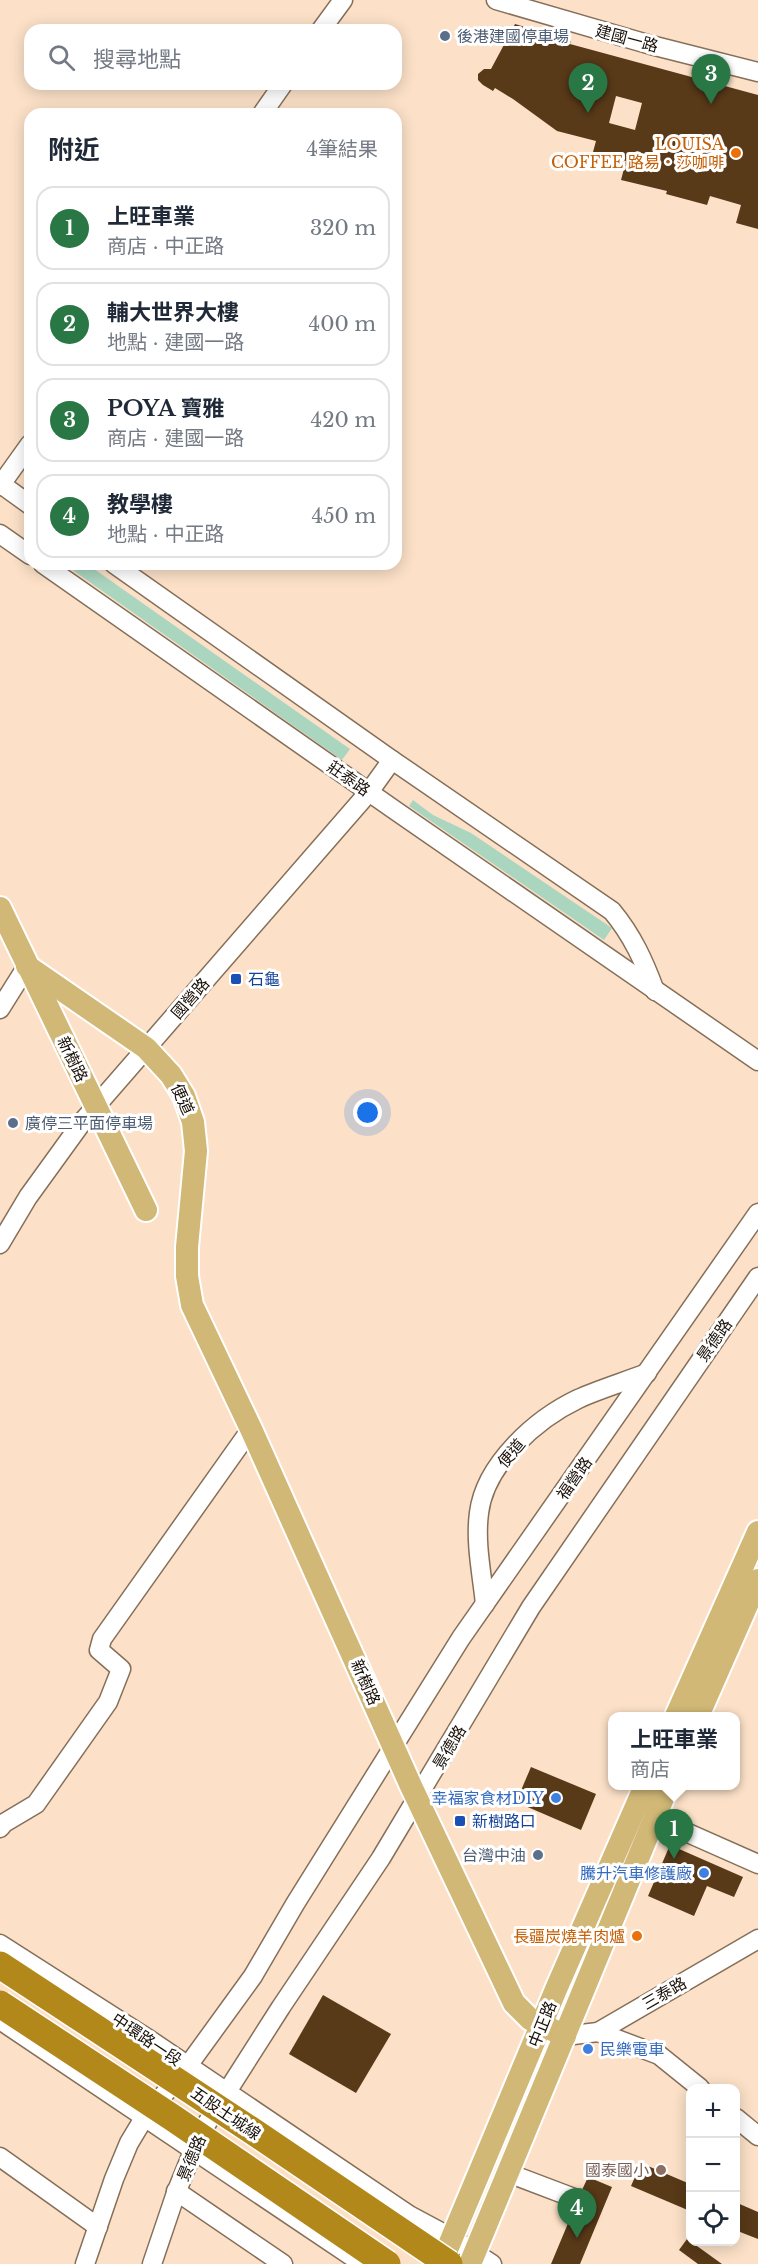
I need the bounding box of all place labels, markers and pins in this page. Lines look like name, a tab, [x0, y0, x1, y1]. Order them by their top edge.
place label: 後港建國停車場	[457, 26, 569, 46]
marker: 後港建國停車場	[438, 29, 452, 43]
pin: 3	[692, 54, 730, 104]
pin: 2	[568, 63, 608, 113]
place label: LOUISA COFFEE 路易．莎咖啡	[551, 134, 725, 172]
marker: LOUISA COFFEE 路易．莎咖啡	[729, 146, 743, 160]
place label: 石龜	[248, 969, 280, 989]
marker: 石龜	[229, 972, 243, 986]
place label: 廣停三平面停車場	[25, 1113, 153, 1133]
marker: 廣停三平面停車場	[6, 1116, 20, 1130]
place label: 幸福家食材DIY	[432, 1788, 544, 1808]
marker: 幸福家食材DIY	[549, 1791, 563, 1805]
pin: 1	[654, 1810, 694, 1859]
place label: 新樹路口	[472, 1811, 536, 1831]
marker: 新樹路口	[453, 1814, 467, 1828]
place label: 台灣中油	[462, 1845, 526, 1865]
marker: 台灣中油	[531, 1848, 545, 1862]
place label: 騰升汽車修護廠	[580, 1863, 692, 1883]
marker: 騰升汽車修護廠	[697, 1866, 711, 1880]
place label: 長疆炭燒羊肉爐	[513, 1926, 625, 1946]
marker: 長疆炭燒羊肉爐	[630, 1929, 644, 1943]
place label: 民樂電車	[600, 2039, 664, 2059]
marker: 民樂電車	[581, 2042, 595, 2056]
place label: 國泰國小	[585, 2160, 649, 2180]
marker: 國泰國小	[654, 2163, 668, 2177]
pin: 4	[558, 2188, 596, 2238]

